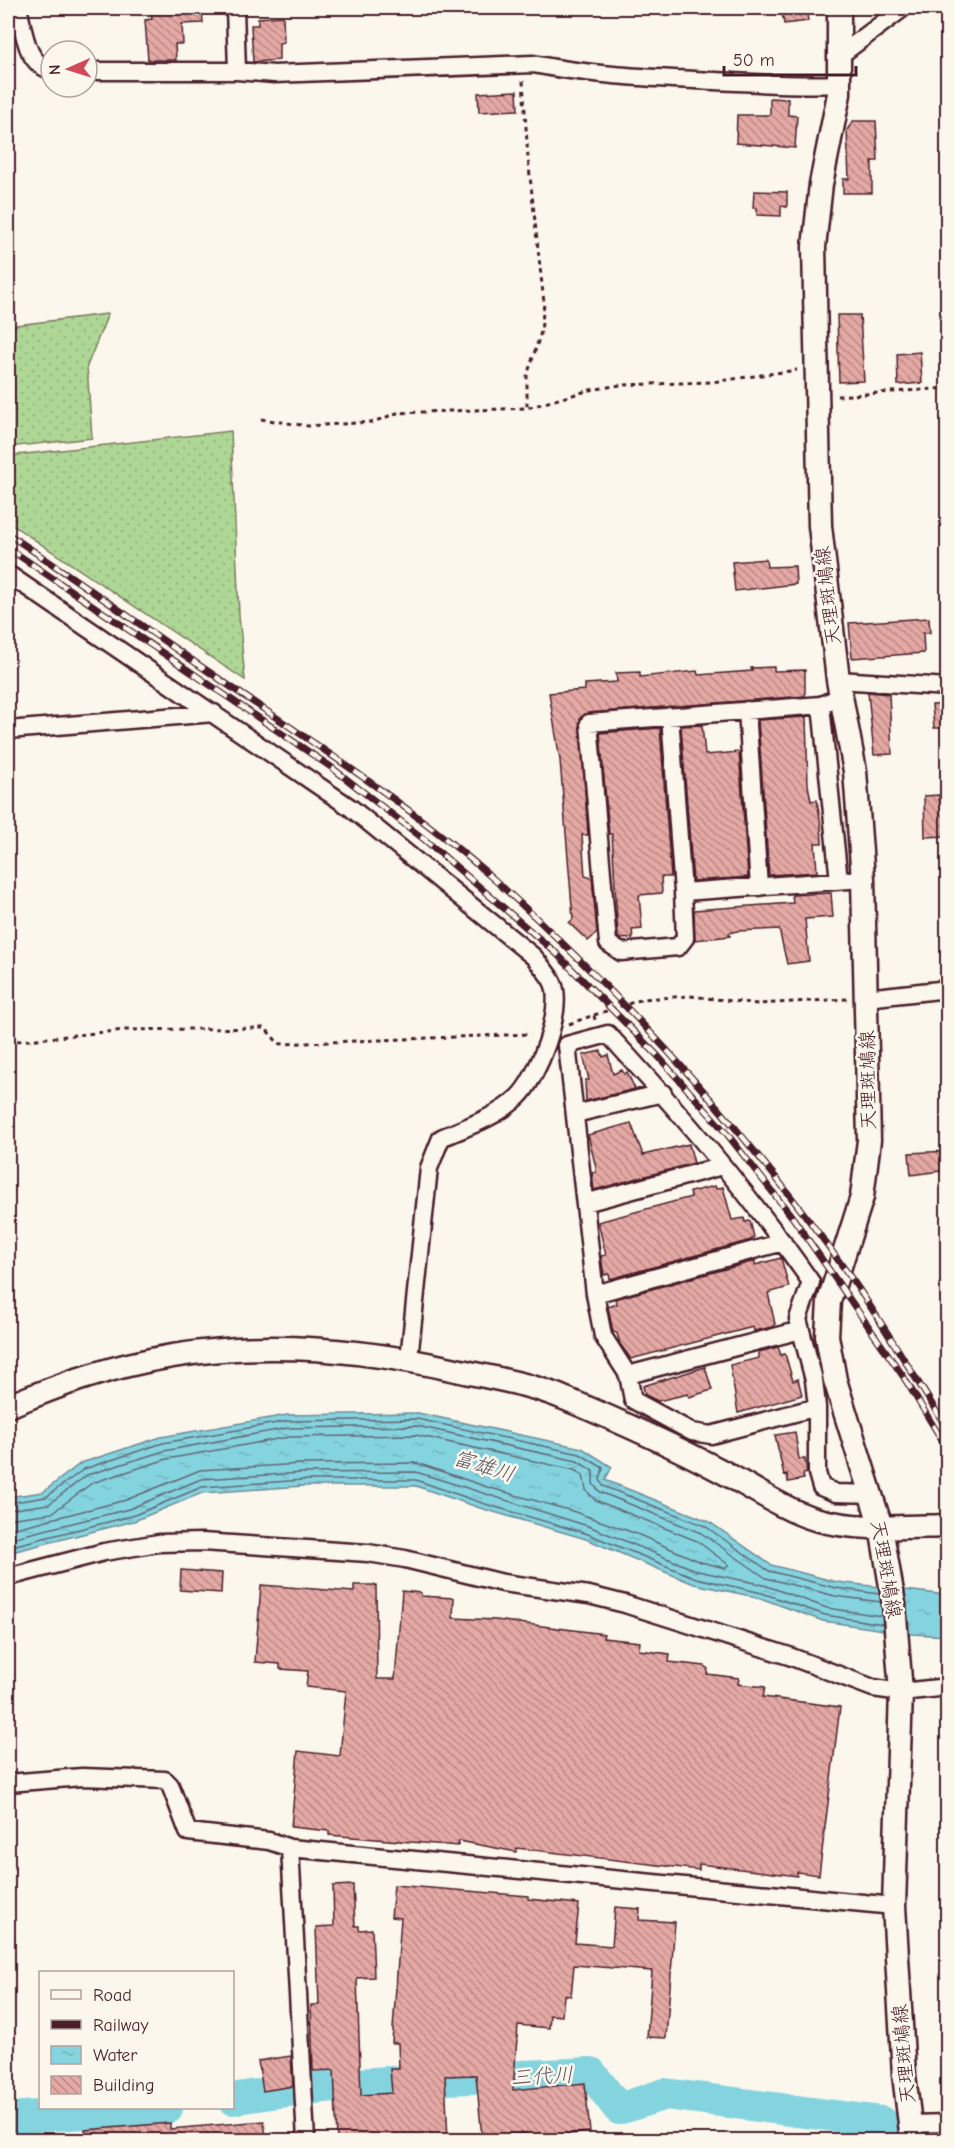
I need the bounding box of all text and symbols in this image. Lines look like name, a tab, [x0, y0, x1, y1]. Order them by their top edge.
north arrow	[39, 39, 99, 99]
scale bar	[724, 39, 856, 77]
text: 50 m	[733, 50, 775, 71]
text: N	[46, 64, 64, 75]
street label: 天理斑鳩線	[810, 545, 846, 647]
street label: 天理斑鳩線	[856, 1030, 880, 1130]
water label: 富雄川	[450, 1445, 518, 1487]
street label: 天理斑鳩線	[866, 1518, 906, 1620]
legend	[39, 1971, 234, 2109]
text: Road	[93, 1985, 132, 2006]
street label: 天理斑鳩線	[888, 2003, 920, 2105]
text: Railway	[93, 2015, 150, 2036]
text: Water	[93, 2045, 138, 2066]
water label: 三代川	[510, 2062, 574, 2090]
text: Building	[93, 2075, 155, 2096]

